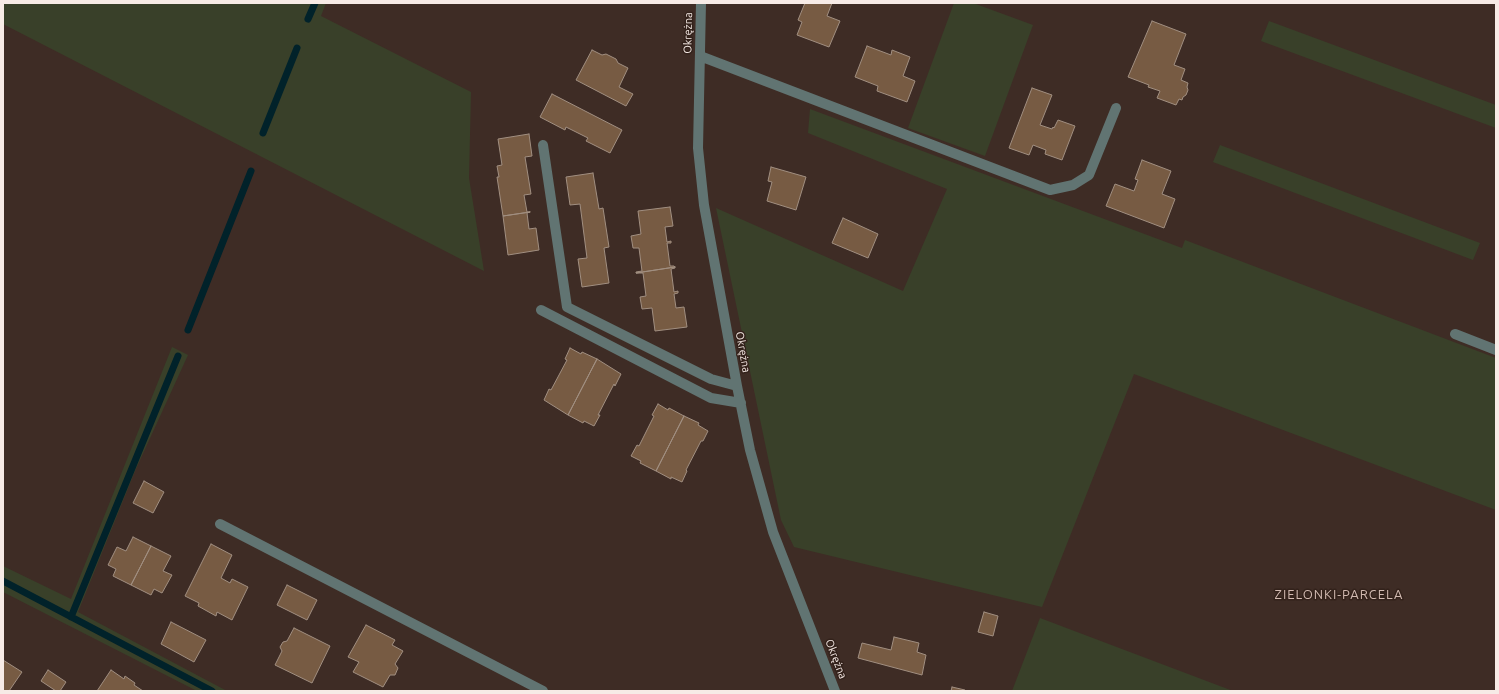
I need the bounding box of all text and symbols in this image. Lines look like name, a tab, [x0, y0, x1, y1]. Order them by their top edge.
street label: Okrężna	[681, 12, 695, 54]
street label: Okrężna	[733, 331, 753, 373]
district label: ZIELONKI-PARCELA	[1275, 587, 1403, 603]
street label: Okrężna	[822, 637, 850, 681]

